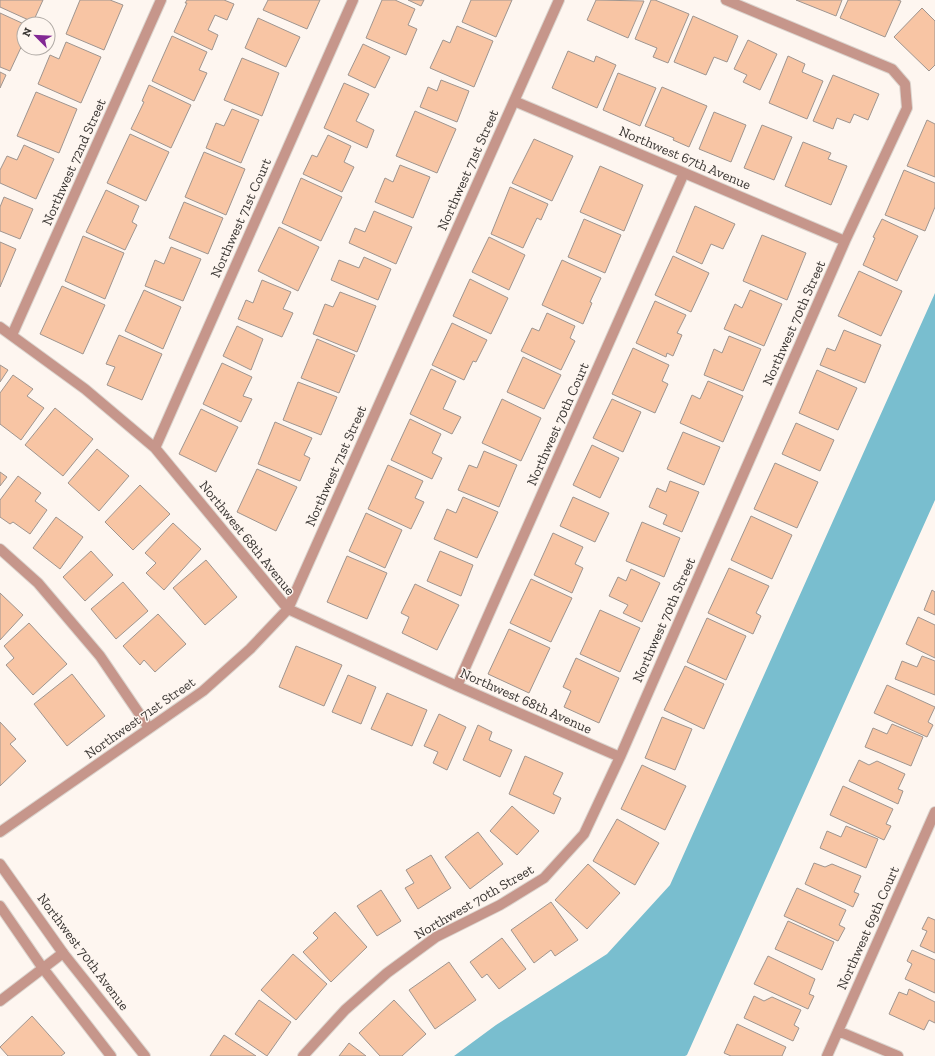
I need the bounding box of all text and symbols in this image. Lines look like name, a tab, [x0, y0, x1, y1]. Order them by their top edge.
north arrow	[16, 16, 56, 56]
text: N	[20, 25, 35, 39]
street label: Northwest 72nd Street	[38, 95, 110, 228]
street label: Northwest 71st Street	[434, 106, 503, 233]
street label: Northwest 67th Avenue	[617, 123, 754, 194]
street label: Northwest 71st Court	[207, 155, 275, 280]
street label: Northwest 70th Street	[759, 257, 830, 388]
street label: Northwest 70th Court	[523, 359, 593, 488]
street label: Northwest 71st Street	[302, 402, 371, 529]
street label: Northwest 68th Avenue	[196, 477, 299, 599]
street label: Northwest 70th Street	[629, 554, 700, 685]
street label: Northwest 68th Avenue	[457, 664, 595, 738]
street label: Northwest 71st Street	[82, 673, 199, 763]
street label: Northwest 70th Street	[411, 860, 537, 943]
street label: Northwest 69th Court	[833, 863, 903, 992]
street label: Northwest 70th Avenue	[33, 890, 133, 1014]

